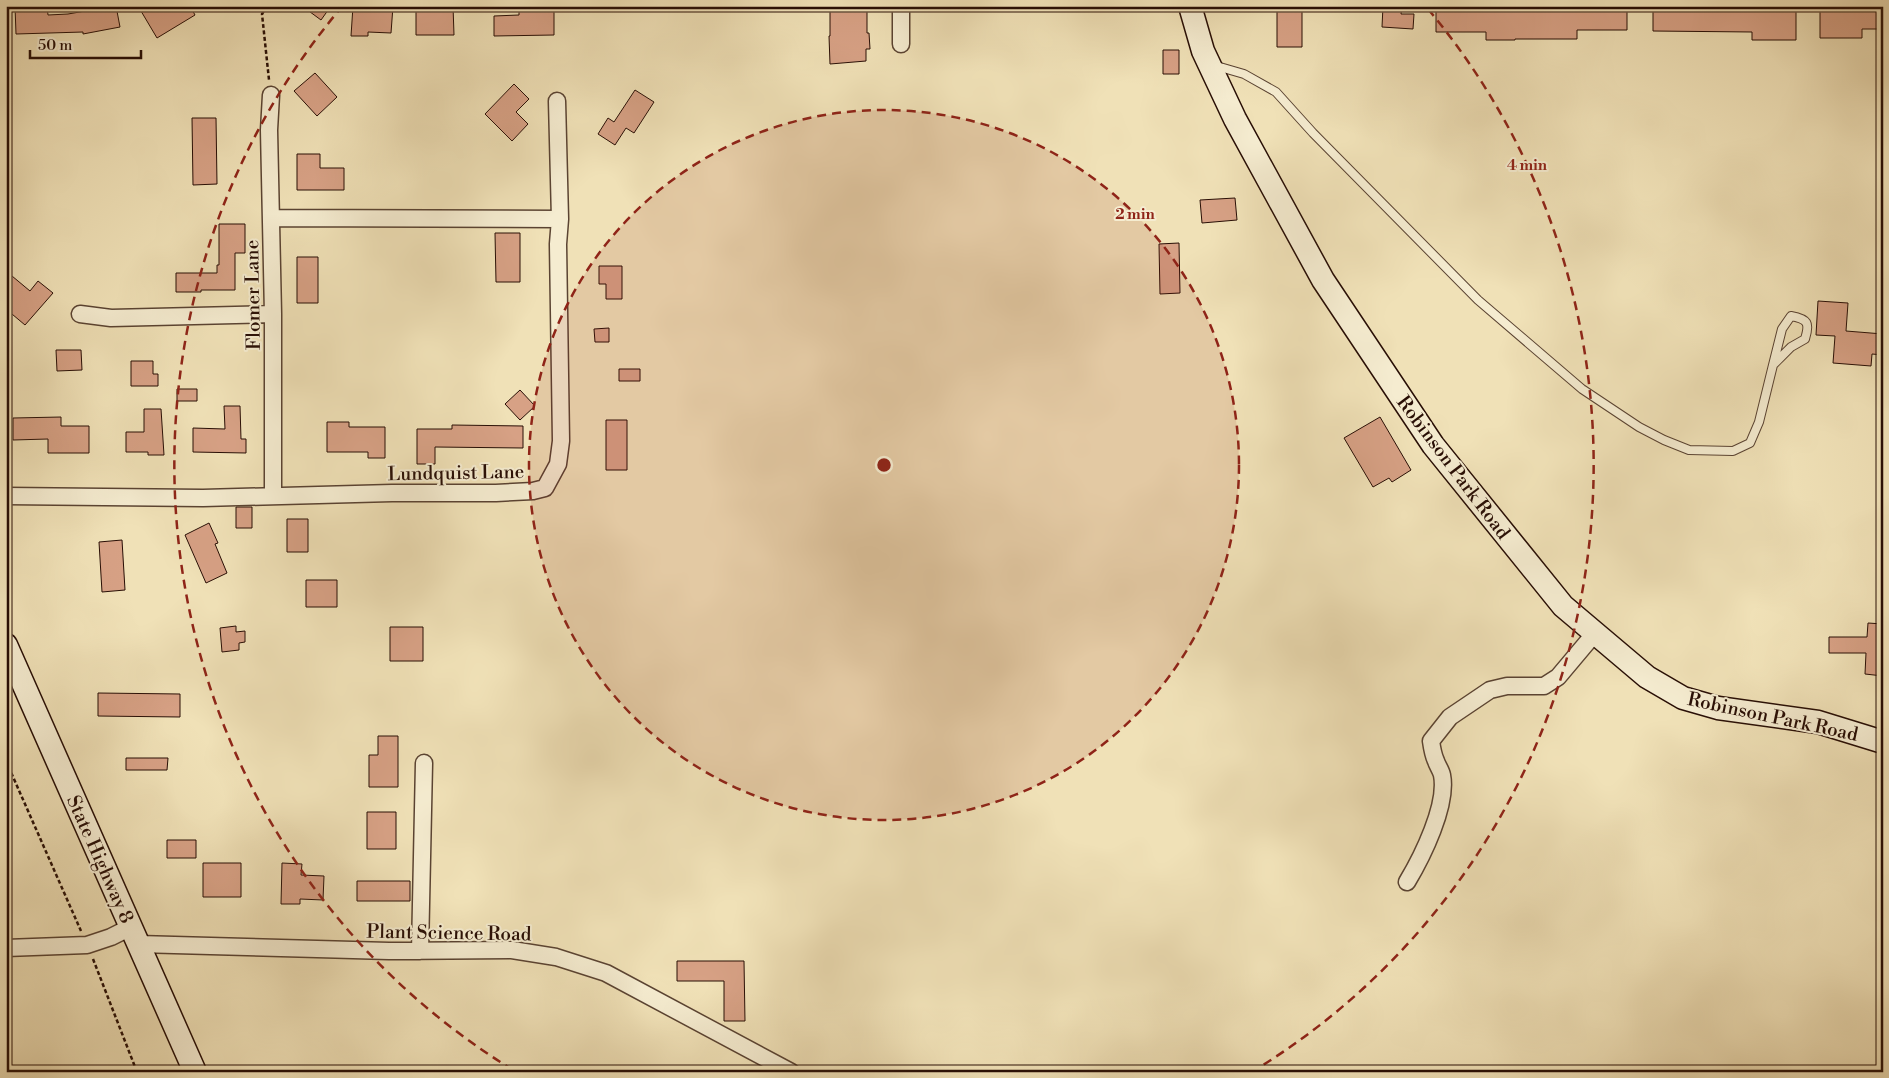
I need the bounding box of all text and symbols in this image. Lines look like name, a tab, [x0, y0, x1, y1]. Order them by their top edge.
scale bar	[30, 28, 141, 60]
text: 50 m	[38, 36, 72, 55]
text: 4 min	[1507, 156, 1548, 175]
text: 2 min	[1115, 205, 1155, 224]
street label: Flomer Lane	[240, 240, 266, 350]
street label: Robinson Park Road	[1391, 391, 1515, 544]
centre of rings	[875, 456, 893, 474]
street label: Lundquist Lane	[388, 460, 525, 486]
street label: Robinson Park Road	[1685, 687, 1860, 747]
street label: State Highway 8	[61, 792, 139, 927]
street label: Plant Science Road	[366, 920, 532, 946]

